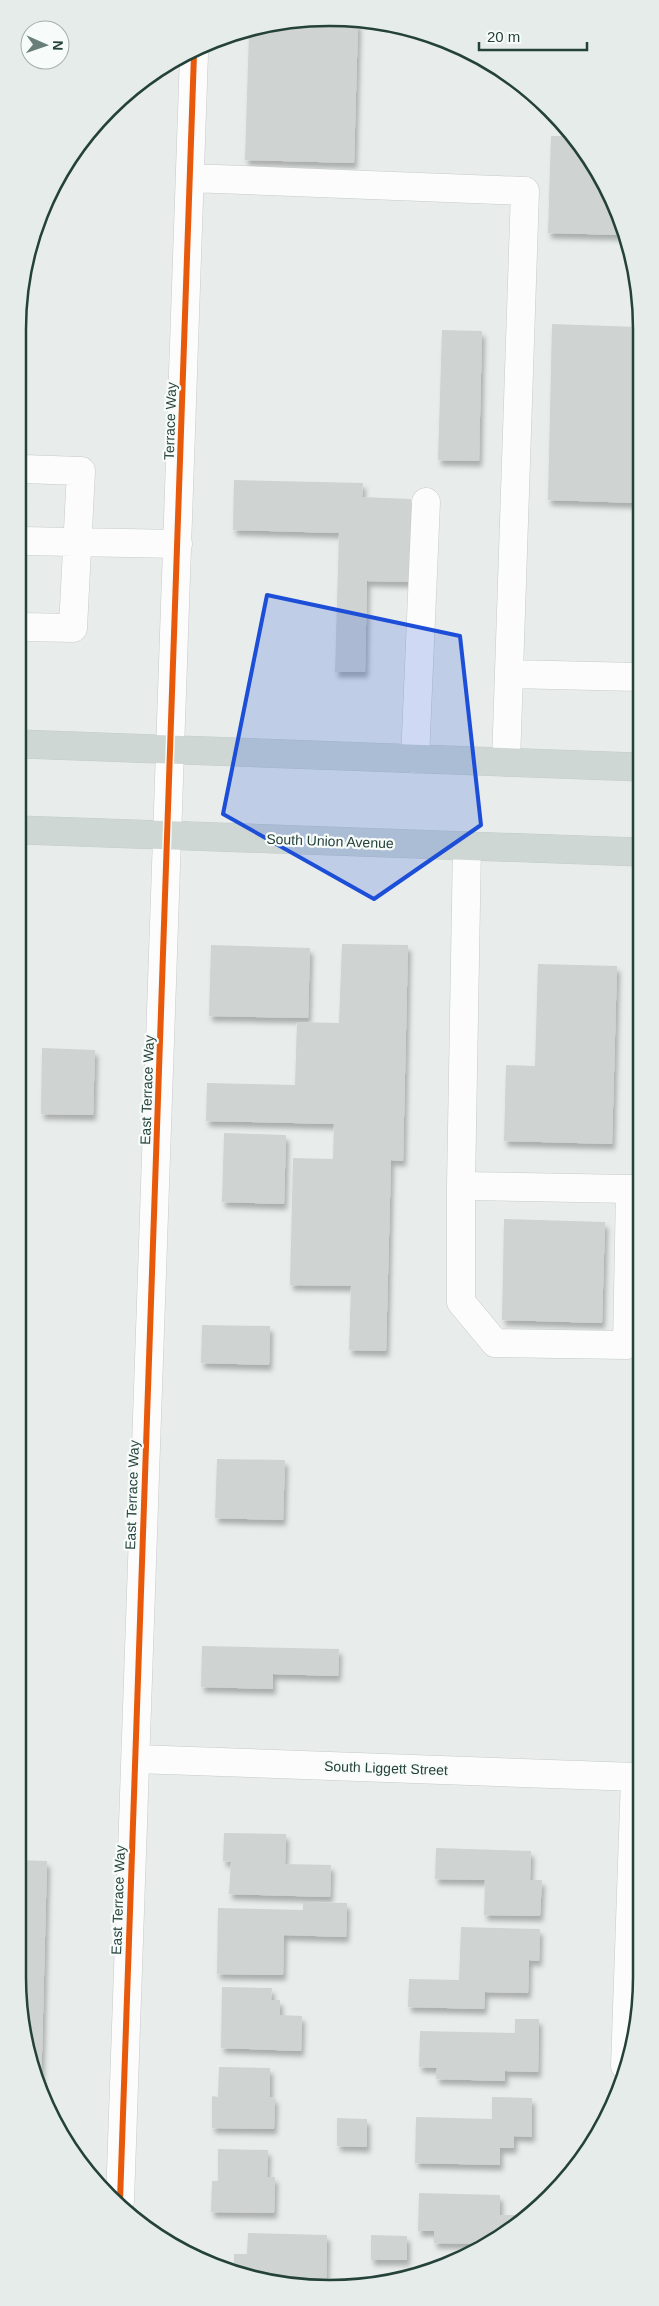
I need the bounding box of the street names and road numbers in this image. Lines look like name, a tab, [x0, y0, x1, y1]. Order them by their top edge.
street label: Terrace Way	[161, 382, 179, 460]
street label: South Union Avenue	[266, 831, 394, 851]
street label: East Terrace Way	[137, 1035, 157, 1145]
street label: East Terrace Way	[122, 1440, 142, 1550]
street label: South Liggett Street	[324, 1758, 448, 1778]
street label: East Terrace Way	[108, 1845, 128, 1955]

